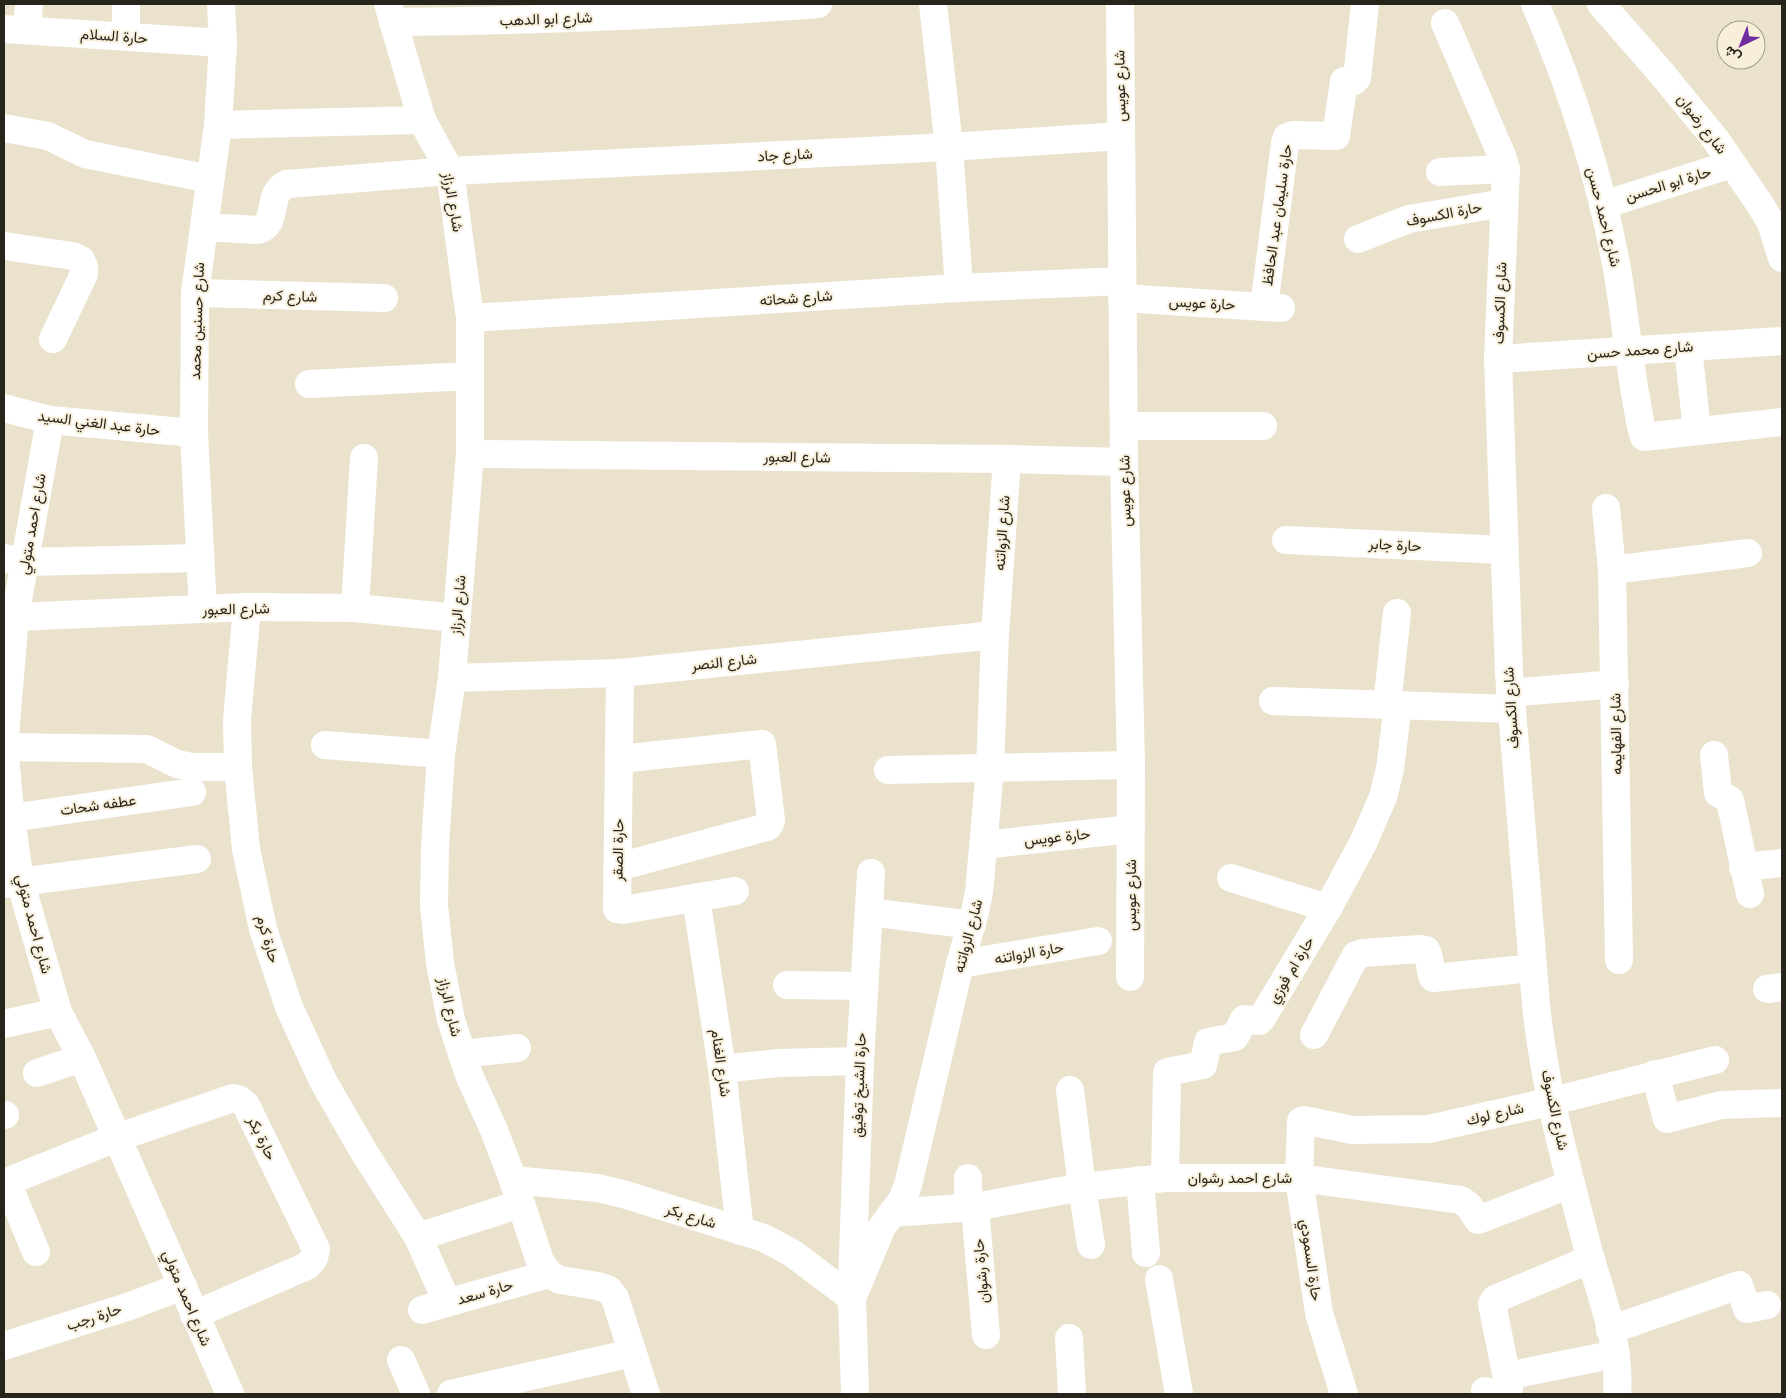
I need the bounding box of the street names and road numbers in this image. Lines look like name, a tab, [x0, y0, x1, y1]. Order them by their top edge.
street label: شارع ابو الدهب	[499, 6, 593, 32]
street label: حارة السلام	[80, 23, 148, 48]
street label: شارع عويس	[1108, 50, 1132, 122]
street label: شارع رضوان	[1671, 89, 1733, 159]
street label: شارع جاد	[757, 143, 813, 167]
street label: حارة سليمان عبد الحافظ	[1256, 143, 1297, 287]
street label: حارة ابو الحسن	[1622, 160, 1713, 207]
street label: شارع احمد حسن	[1581, 165, 1627, 269]
street label: شارع الرزاز	[437, 169, 469, 234]
street label: حارة الكسوف	[1404, 196, 1484, 231]
street label: شارع الكسوف	[1488, 261, 1512, 344]
street label: شارع حسنين محمد	[184, 262, 210, 380]
street label: شارع كرم	[262, 284, 318, 308]
street label: شارع شحاته	[759, 284, 833, 312]
street label: حارة عويس	[1168, 290, 1236, 315]
street label: شارع محمد حسن	[1586, 335, 1694, 365]
street label: حارة عبد الغني السيد	[36, 405, 161, 443]
street label: شارع العبور	[762, 445, 831, 469]
street label: شارع عويس	[1113, 455, 1137, 527]
street label: شارع احمد متولي	[12, 472, 54, 577]
street label: شارع الزواتنه	[988, 494, 1016, 571]
street label: حارة جابر	[1367, 533, 1422, 556]
street label: شارع الرزاز	[444, 574, 472, 637]
street label: شارع العبور	[201, 597, 270, 621]
street label: شارع النصر	[689, 648, 758, 676]
street label: شارع الكسوف	[1497, 666, 1525, 750]
street label: شارع الفهايمه	[1604, 693, 1628, 775]
street label: عطفه شحات	[59, 789, 137, 820]
street label: حارة الصقر	[606, 818, 629, 883]
street label: حارة عويس	[1023, 823, 1091, 850]
street label: شارع عويس	[1120, 859, 1142, 931]
street label: شارع احمد متولي	[8, 872, 58, 977]
street label: شارع الزواتنه	[948, 897, 988, 975]
street label: حارة كرم	[252, 912, 285, 965]
street label: حارة ام فوزي	[1262, 932, 1321, 1009]
street label: حارة الزواتنه	[992, 936, 1065, 969]
street label: شارع الرزاز	[432, 974, 468, 1039]
street label: شارع الغنام	[705, 1028, 737, 1099]
street label: حارة الشيخ توفيق	[846, 1032, 872, 1138]
street label: شارع الكسوف	[1536, 1068, 1574, 1153]
street label: شارع لوك	[1464, 1097, 1526, 1131]
street label: حارة بكر	[242, 1111, 282, 1163]
street label: شارع احمد رشوان	[1188, 1167, 1292, 1189]
street label: شارع بكر	[662, 1198, 719, 1234]
street label: حارة السمودي	[1292, 1218, 1328, 1303]
street label: حارة رشوان	[967, 1238, 994, 1304]
street label: شارع احمد متولي	[155, 1247, 217, 1350]
street label: حارة سعد	[454, 1274, 515, 1310]
street label: حارة رجب	[64, 1298, 124, 1335]

